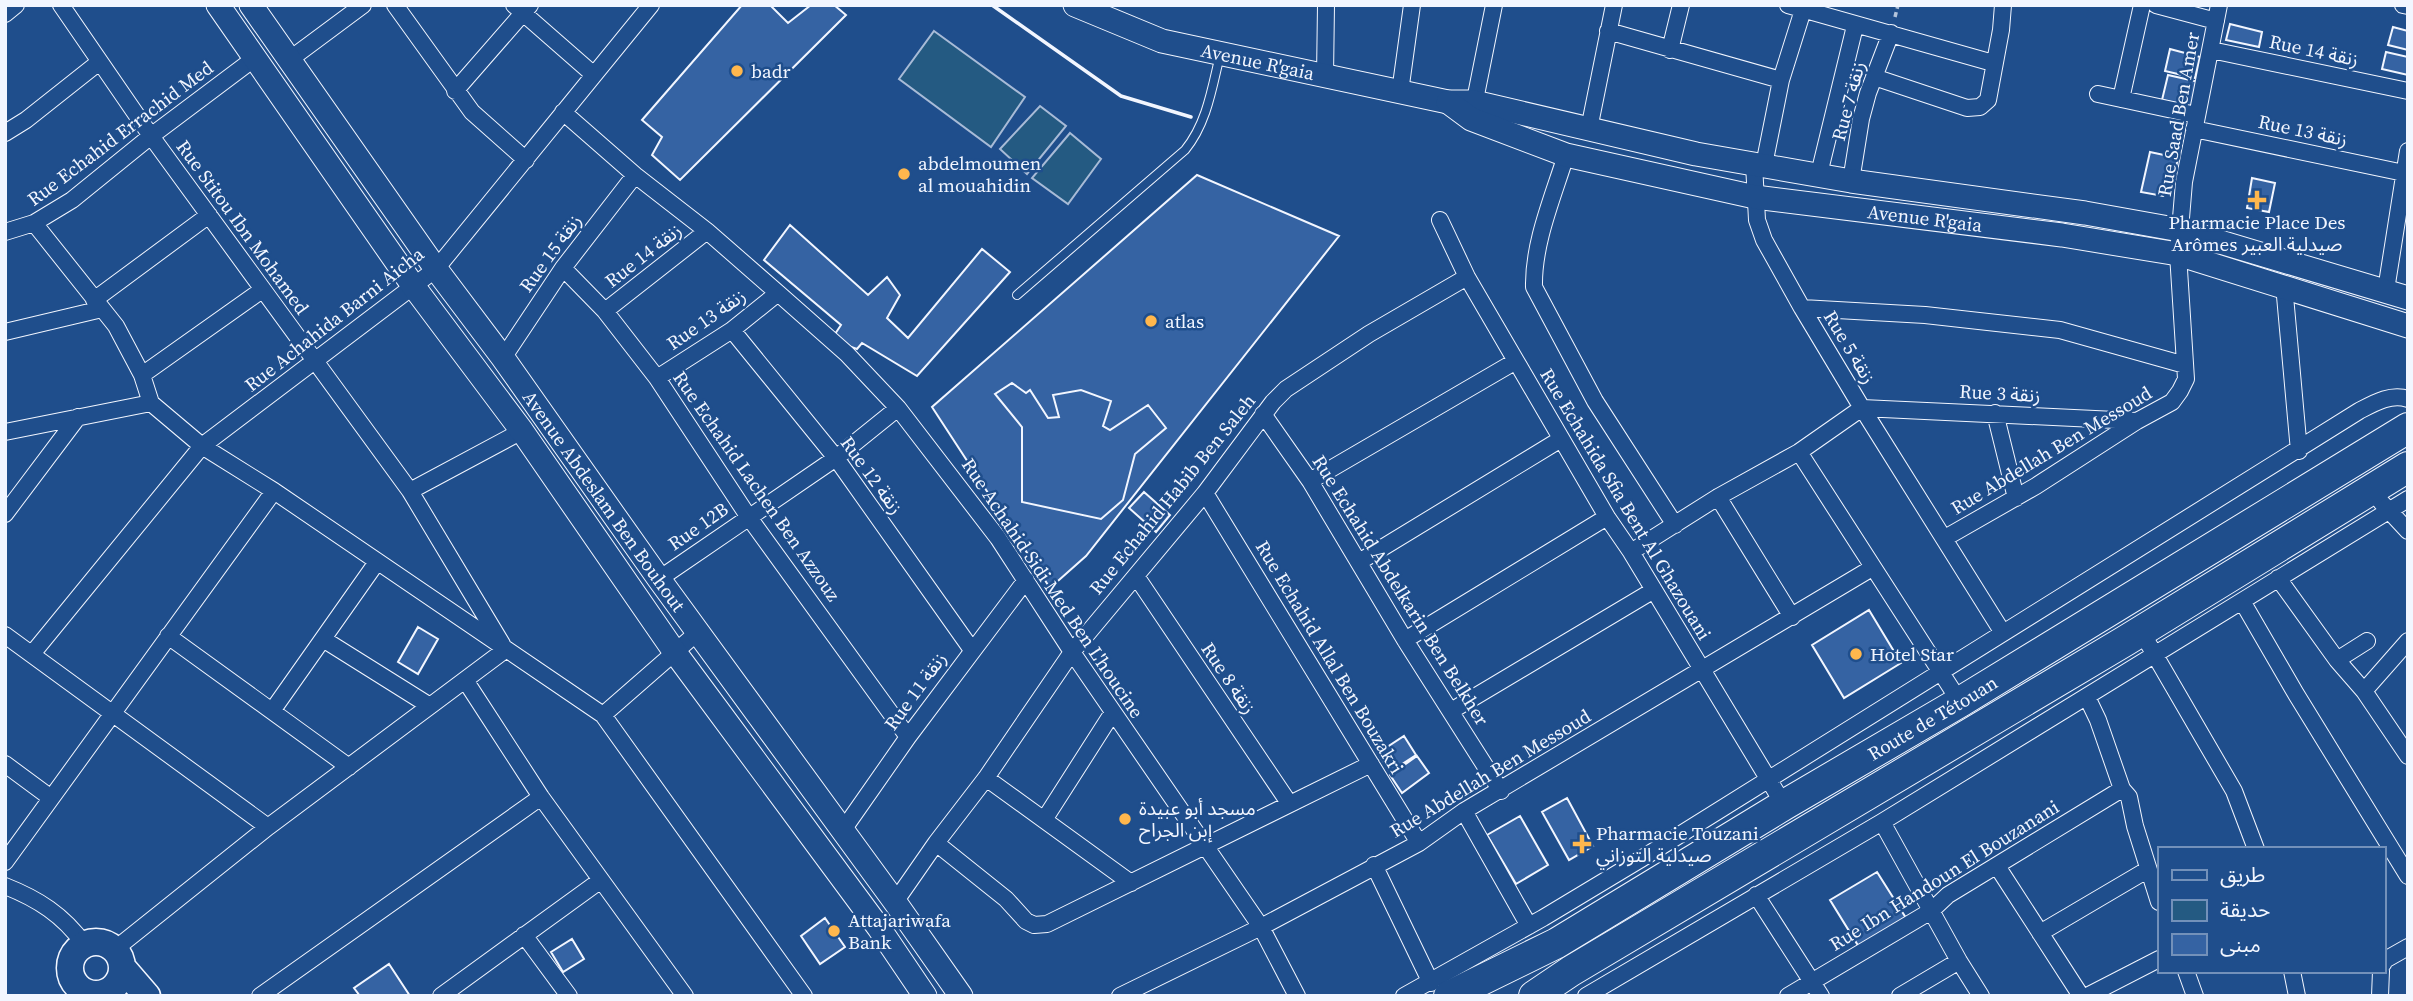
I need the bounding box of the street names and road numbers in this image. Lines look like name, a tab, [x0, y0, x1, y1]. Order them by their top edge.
street label: Rue 14 زنقة	[2267, 28, 2361, 72]
street label: Rue Saad Ben Amer	[2151, 30, 2205, 198]
street label: Avenue R'gaia	[1199, 37, 1317, 86]
street label: Rue Echahid Errachid Med	[22, 54, 218, 212]
street label: Rue 7 زنقة	[1825, 58, 1871, 144]
street label: Rue 13 زنقة	[2256, 108, 2350, 152]
street label: Rue Stitou Ibn Mohamed	[171, 134, 315, 320]
street label: Avenue R'gaia	[1866, 198, 1984, 238]
street label: Rue 15 زنقة	[513, 209, 587, 297]
street label: Rue 14 زنقة	[599, 217, 687, 293]
street label: Rue Achahida Barni Aicha	[239, 241, 429, 397]
street label: Rue 13 زنقة	[661, 282, 751, 356]
street label: Rue 5 زنقة	[1818, 305, 1882, 389]
street label: Rue Echahida Sfia Bent Al Ghazouani	[1534, 363, 1718, 645]
street label: Rue Echahid Lachen Ben Azzouz	[667, 366, 847, 607]
street label: Rue 3 زنقة	[1959, 378, 2041, 408]
street label: Rue Abdellah Ben Messoud	[1946, 379, 2157, 520]
street label: Avenue Abdeslam Ben Bouhout	[517, 385, 692, 618]
street label: Rue Echahid Habib Ben Saleh	[1083, 388, 1261, 600]
street label: Rue 12 زنقة	[835, 431, 909, 519]
street label: Rue Echahid Abdelkarin Ben Belkher	[1307, 450, 1495, 730]
street label: Rue Achahid Sidi Med Ben L'houcine	[956, 453, 1150, 723]
street label: Rue 12B	[663, 496, 733, 556]
street label: Rue Echahid Allal Ben Bouzakri	[1250, 536, 1410, 779]
street label: Rue 8 زنقة	[1196, 637, 1262, 719]
street label: Rue 11 زنقة	[878, 647, 952, 735]
street label: Route de Tétouan	[1863, 669, 2002, 766]
street label: Rue Abdellah Ben Messoud	[1385, 702, 1596, 843]
street label: Rue Ibn Handoun El Bouzanani	[1824, 793, 2064, 957]

